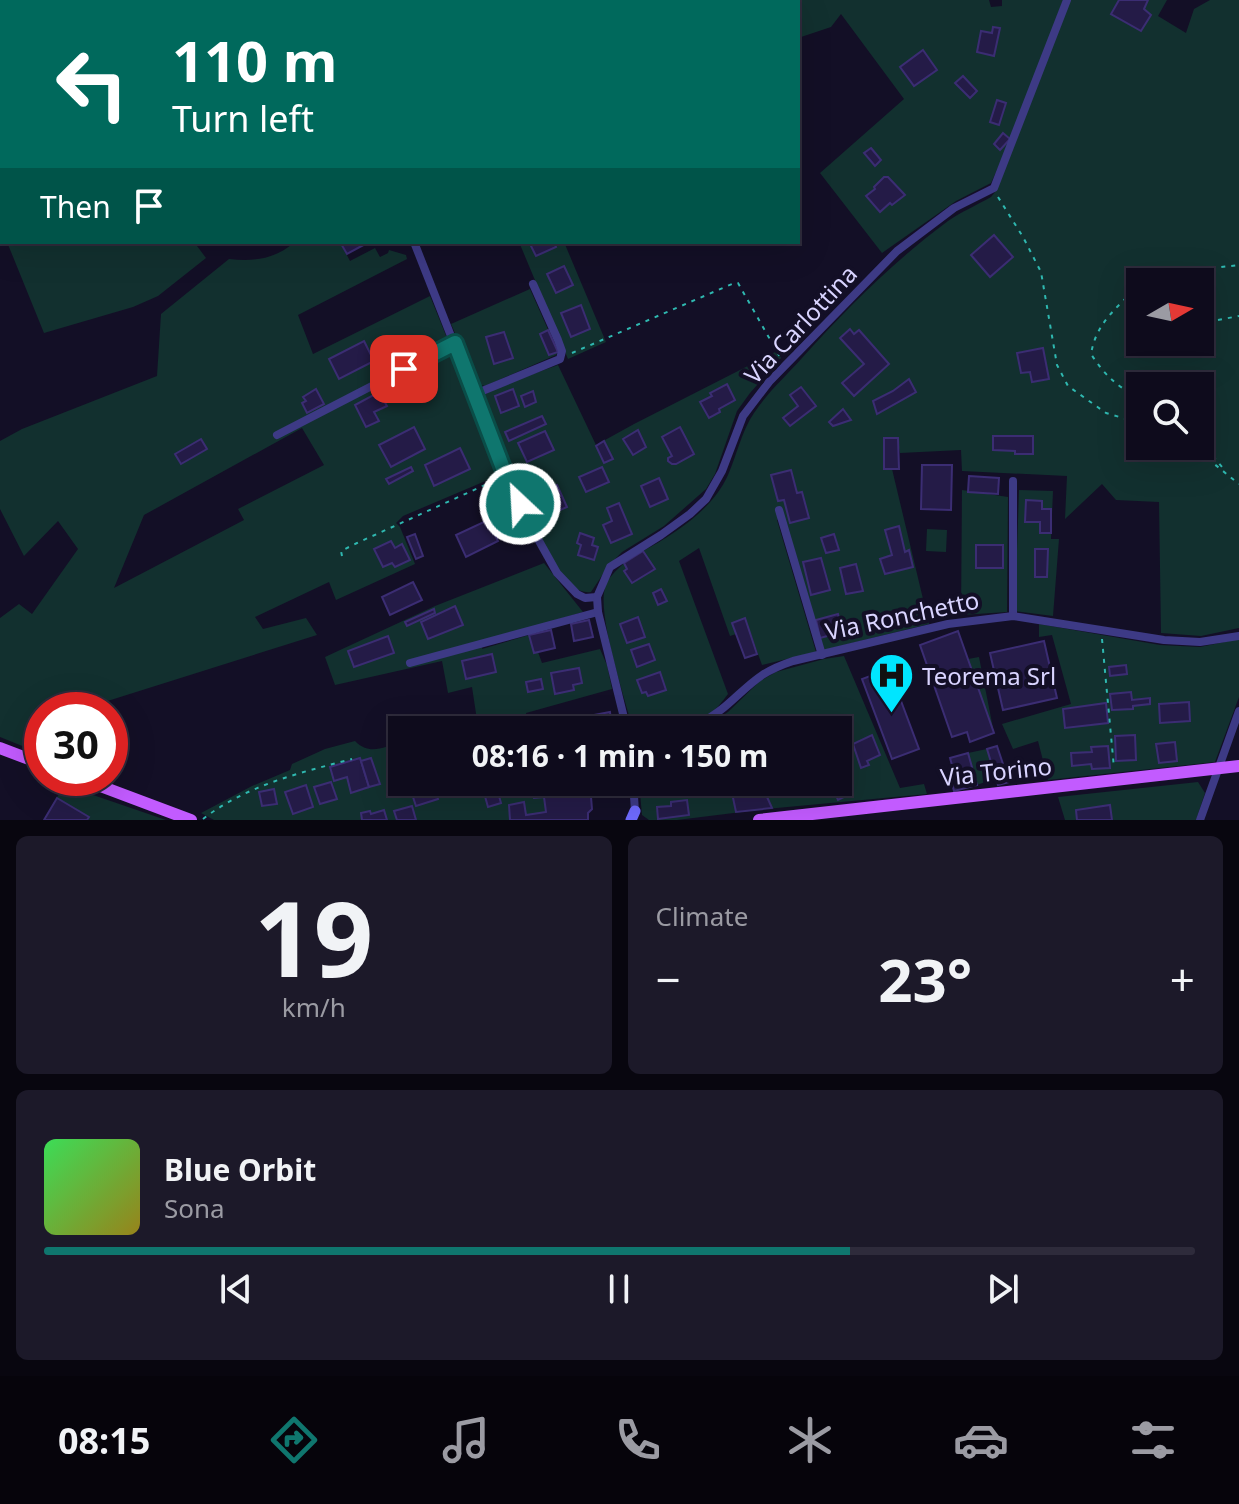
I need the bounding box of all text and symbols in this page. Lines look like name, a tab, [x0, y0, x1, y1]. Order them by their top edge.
text: 110 m	[172, 22, 337, 98]
icon: left	[40, 32, 144, 136]
text: Turn left	[172, 94, 314, 143]
icon: arrive	[127, 184, 171, 228]
text: Then	[40, 186, 111, 227]
street label: Via Carlottina	[736, 257, 864, 391]
north arrow	[1126, 268, 1214, 356]
map controls	[1126, 268, 1214, 460]
pin	[370, 335, 438, 403]
icon: arrive	[382, 347, 426, 391]
button: search	[1126, 372, 1214, 460]
position arrow	[478, 462, 562, 546]
street label: Via Ronchetto	[822, 583, 982, 647]
hospital icon: Teorema Srl	[867, 651, 915, 714]
place label: Teorema Srl	[922, 659, 1056, 692]
speed limit sign: 30	[24, 692, 128, 796]
text: 08:16 · 1 min · 150 m	[472, 735, 768, 776]
street label: Via Torino	[939, 749, 1053, 793]
text: 19	[254, 866, 373, 1007]
text: Climate	[656, 898, 748, 934]
text: 23°	[878, 938, 972, 1020]
text: −	[656, 949, 681, 1009]
text: +	[1170, 949, 1195, 1009]
text: km/h	[282, 989, 346, 1025]
text: Blue Orbit	[164, 1149, 316, 1190]
text: Sona	[164, 1190, 225, 1226]
icon: previous	[214, 1267, 258, 1311]
icon: pause	[597, 1267, 641, 1311]
icon: next	[981, 1267, 1025, 1311]
icon: directions	[266, 1412, 322, 1468]
icon: music	[438, 1412, 494, 1468]
icon: phone	[610, 1412, 666, 1468]
icon: climate	[782, 1412, 838, 1468]
icon: car	[953, 1412, 1009, 1468]
icon: filters	[1125, 1412, 1181, 1468]
text: 08:15	[58, 1416, 150, 1465]

